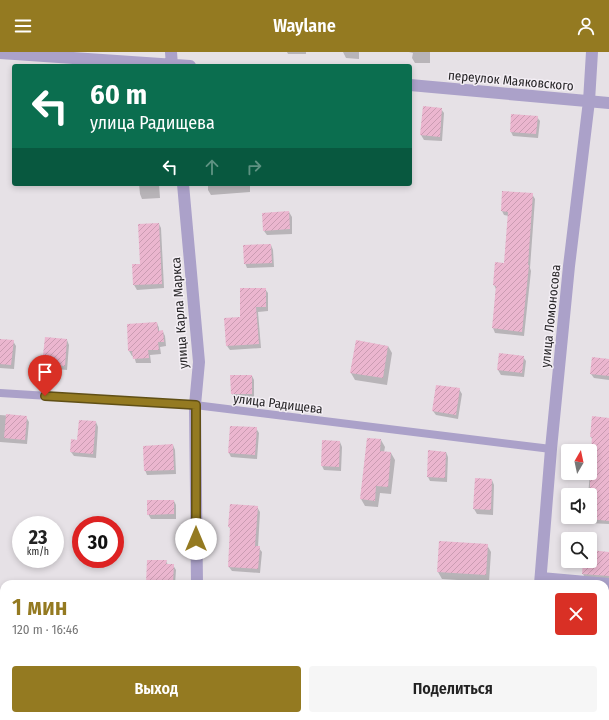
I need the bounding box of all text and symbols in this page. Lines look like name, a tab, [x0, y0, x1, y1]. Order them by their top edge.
icon: menu	[12, 15, 34, 37]
text: Waylane	[273, 15, 336, 37]
icon: person	[575, 15, 597, 37]
street label: переулок Маяковского	[447, 68, 575, 93]
text: 60 m	[90, 78, 147, 111]
icon: left	[24, 80, 76, 132]
text: улица Радищева	[90, 112, 215, 134]
icon: left	[159, 156, 181, 178]
icon: ahead	[201, 156, 223, 178]
icon: right	[243, 156, 265, 178]
street label: улица Карла Маркса	[168, 257, 191, 369]
street label: улица Ломоносова	[538, 264, 563, 368]
pin	[28, 355, 62, 396]
icon: arrive	[34, 361, 56, 383]
street label: улица Радищева	[232, 391, 324, 416]
north arrow	[561, 444, 597, 480]
map controls	[561, 444, 597, 568]
button: sound	[561, 488, 597, 524]
speed limit sign: 30	[72, 516, 124, 568]
position arrow	[175, 518, 217, 560]
text: 23	[29, 525, 47, 549]
button: search	[561, 532, 597, 568]
text: km/h	[27, 546, 49, 558]
text: 1 мин	[12, 593, 68, 621]
button: close	[555, 593, 597, 635]
text: 120 m · 16:46	[12, 622, 78, 637]
button: Выход	[12, 666, 301, 712]
button: Поделиться	[309, 666, 597, 712]

